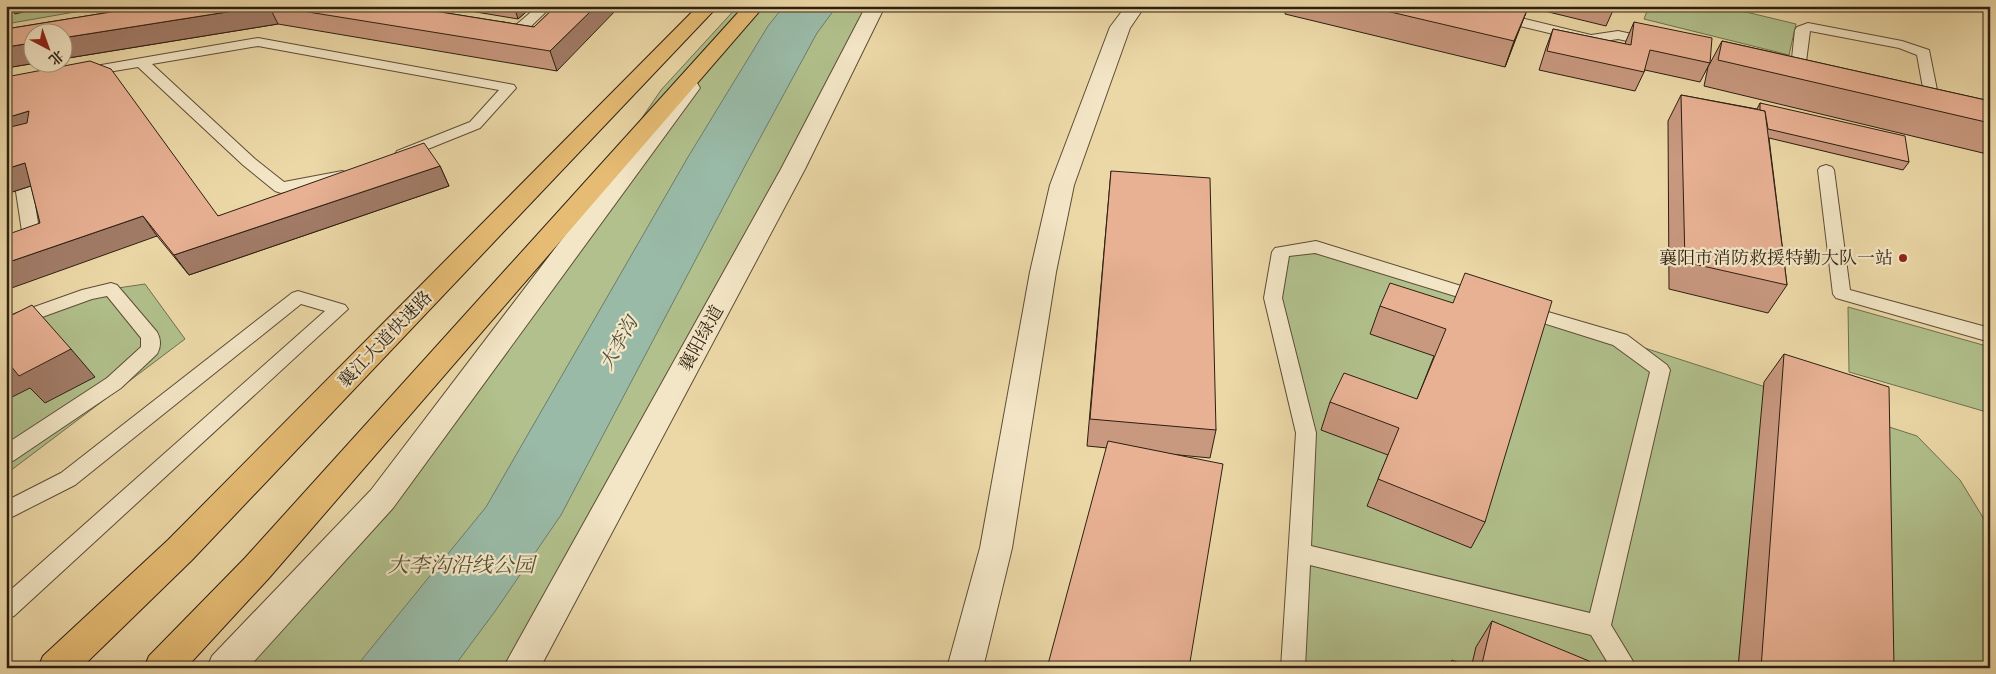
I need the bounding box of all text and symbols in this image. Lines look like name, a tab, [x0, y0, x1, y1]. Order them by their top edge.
north arrow	[22, 22, 72, 72]
text: 北	[45, 46, 67, 68]
place label: 襄阳市消防救援特勤大队一站	[1659, 248, 1893, 270]
marker: 襄阳市消防救援特勤大队一站	[1897, 252, 1909, 264]
street label: 襄江大道快速路	[334, 287, 437, 393]
street label: 襄阳绿道	[675, 302, 729, 375]
water label: 大李沟	[595, 311, 645, 374]
park label: 大李沟沿线公园	[388, 553, 537, 579]

